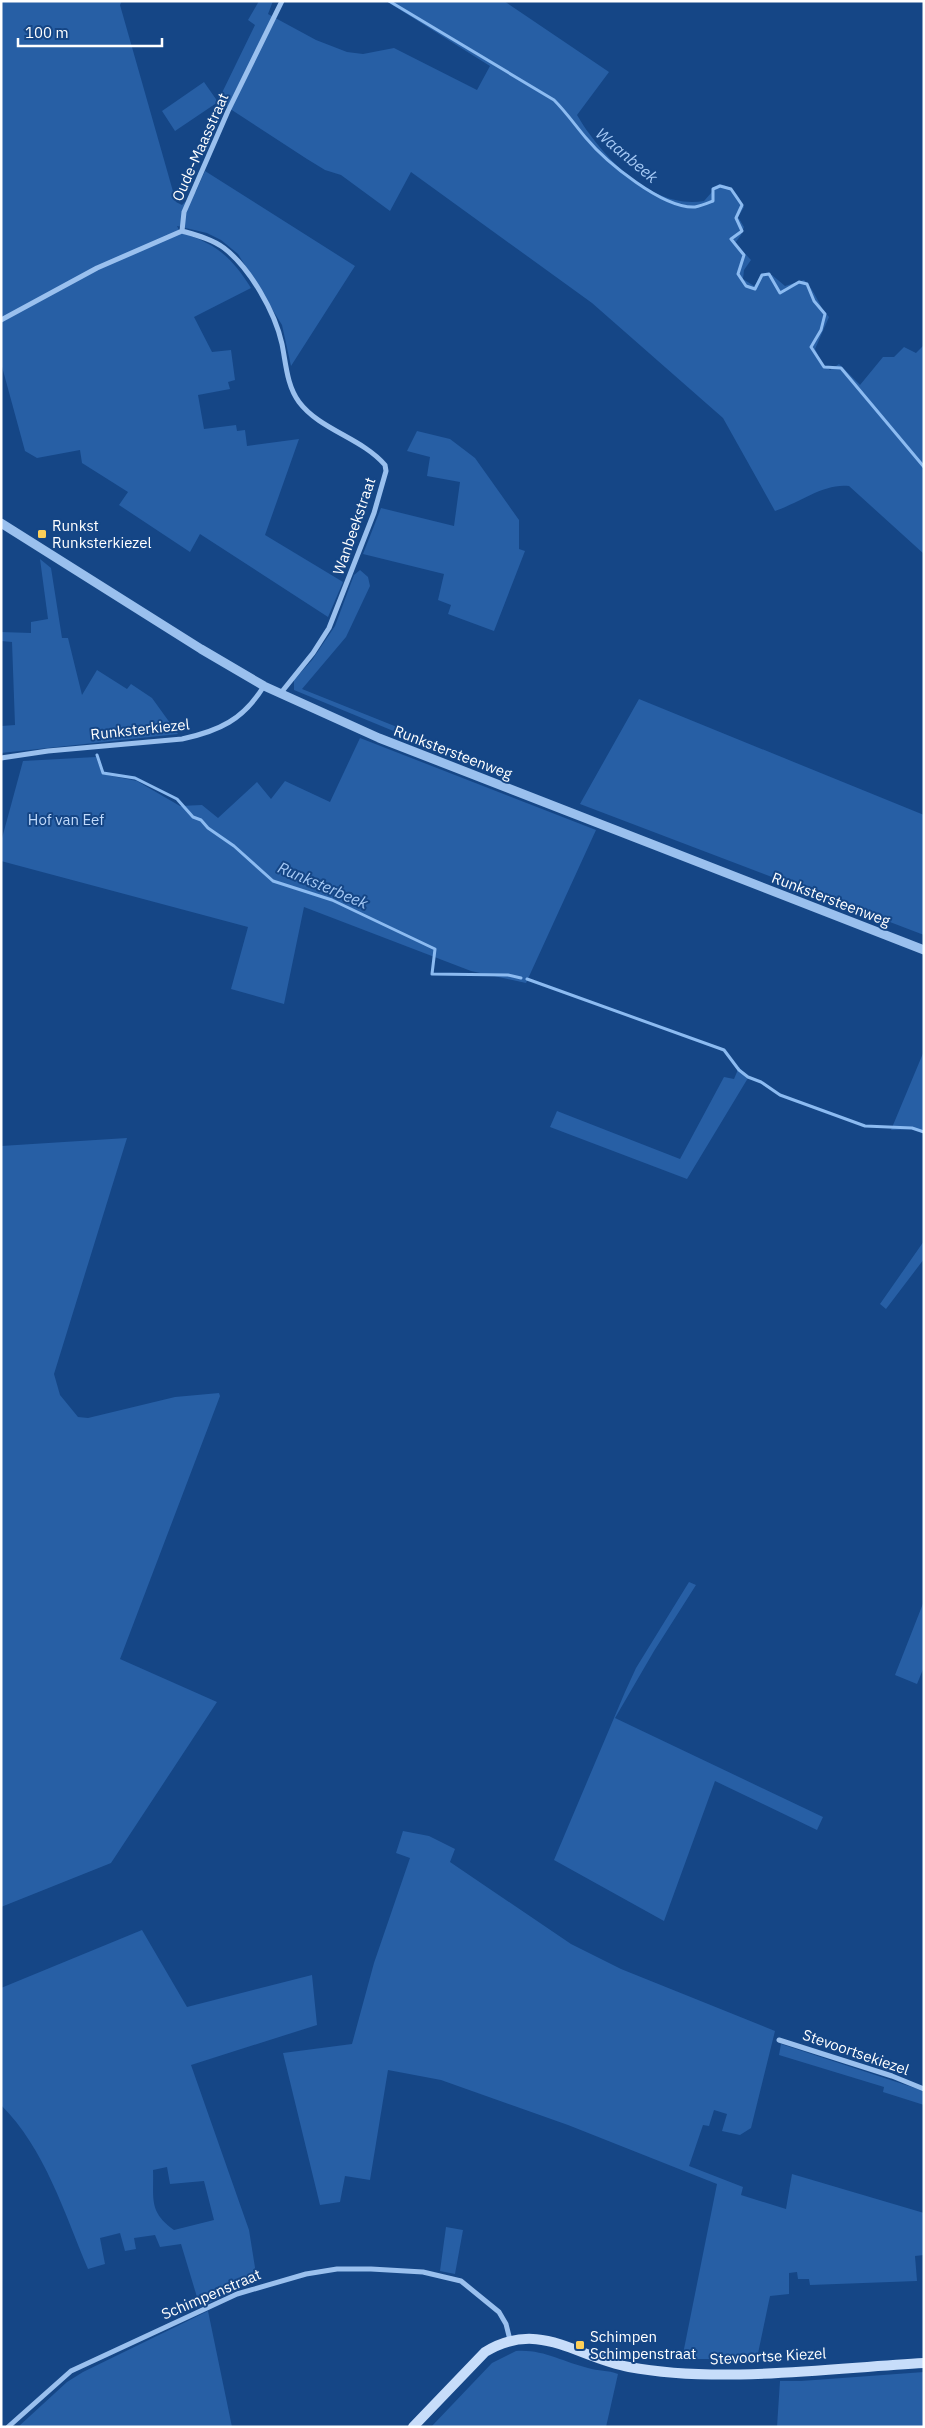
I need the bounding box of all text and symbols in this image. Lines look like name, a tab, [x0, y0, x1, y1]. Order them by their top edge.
scale bar	[18, 15, 161, 47]
text: 100 m	[25, 23, 69, 42]
street label: Oude-Maasstraat	[168, 90, 232, 204]
water label: Waanbeek	[592, 123, 663, 187]
street label: Wanbeekstraat	[328, 475, 380, 577]
place label: Runkst Runksterkiezel	[52, 516, 151, 552]
marker: Runkst Runksterkiezel	[36, 528, 48, 540]
street label: Runksterkiezel	[90, 714, 190, 744]
street label: Runkstersteenweg	[391, 721, 515, 783]
park label: Hof van Eef	[28, 810, 104, 829]
water label: Runksterbeek	[275, 857, 372, 913]
street label: Runkstersteenweg	[769, 868, 893, 930]
street label: Stevoortsekiezel	[800, 2025, 912, 2079]
street label: Schimpenstraat	[158, 2264, 264, 2324]
place label: Schimpen Schimpenstraat	[590, 2327, 696, 2363]
marker: Schimpen Schimpenstraat	[574, 2339, 586, 2351]
street label: Stevoortse Kiezel	[709, 2343, 827, 2369]

